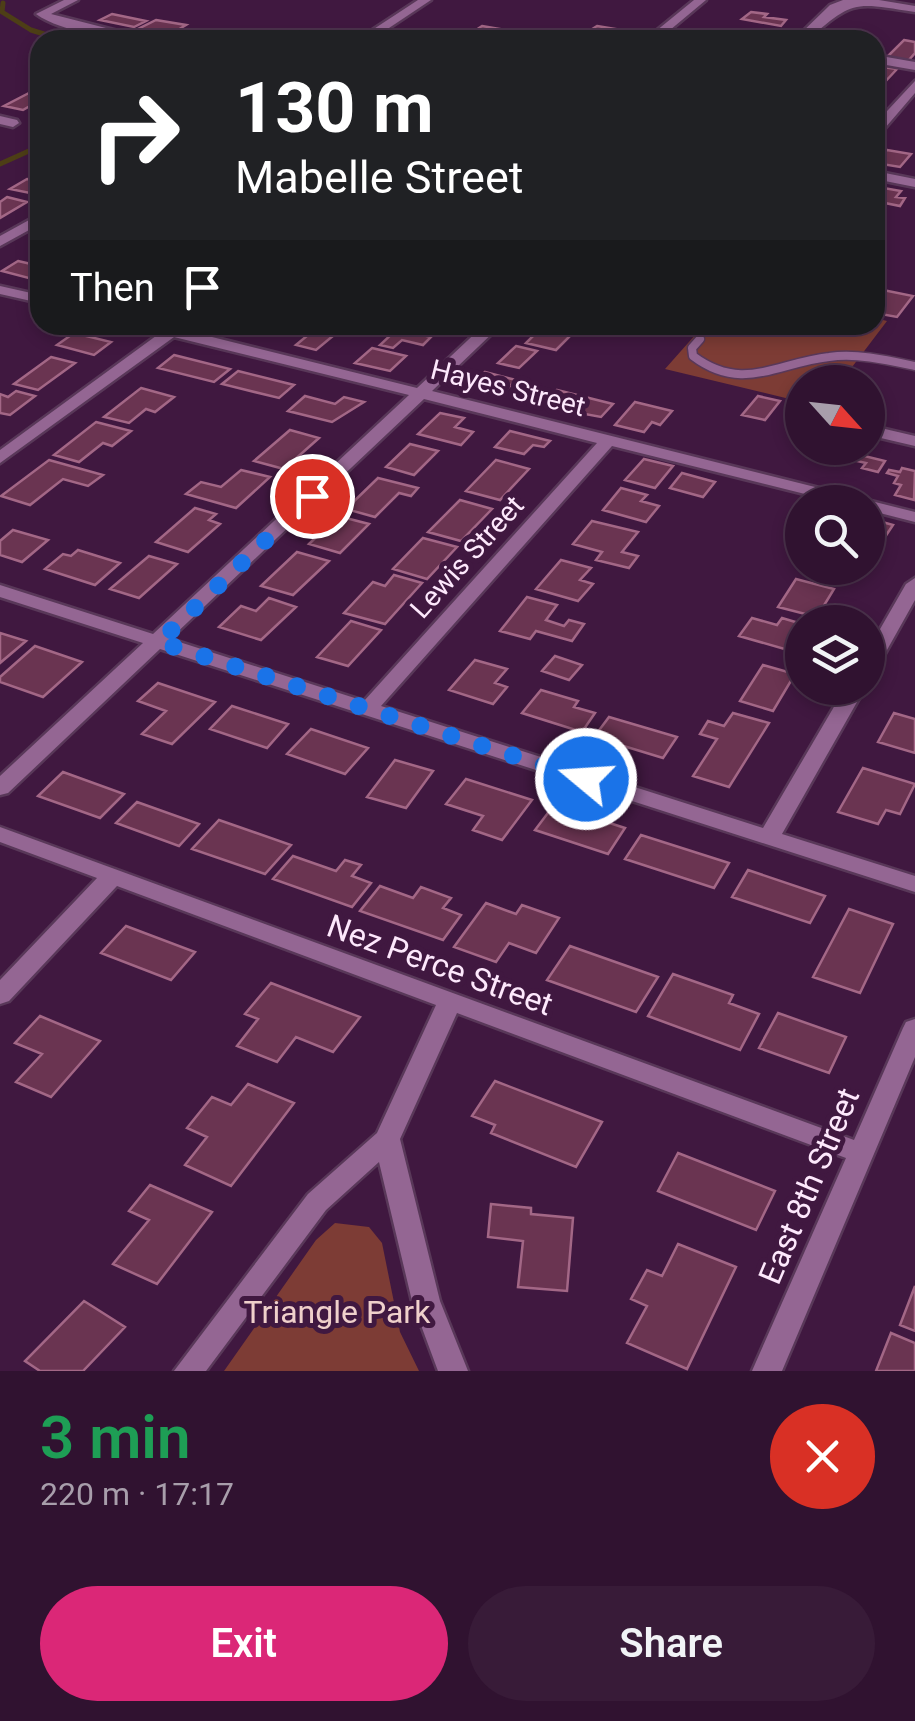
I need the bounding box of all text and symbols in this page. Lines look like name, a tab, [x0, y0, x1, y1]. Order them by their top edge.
text: 130 m	[235, 67, 434, 149]
icon: right	[70, 70, 200, 200]
text: Mabelle Street	[235, 151, 524, 204]
icon: arrive	[175, 260, 230, 315]
text: Then	[70, 266, 155, 310]
street label: Hayes Street	[427, 353, 589, 423]
north arrow	[785, 365, 885, 465]
map controls	[785, 365, 885, 705]
pin	[270, 454, 355, 539]
icon: arrive	[285, 469, 340, 524]
button: search	[785, 485, 885, 585]
street label: Lewis Street	[404, 489, 530, 625]
button: layers	[785, 605, 885, 705]
position arrow	[534, 727, 638, 831]
street label: Nez Perce Street	[322, 907, 558, 1023]
street label: East 8th Street	[751, 1082, 867, 1290]
park label: Triangle Park	[244, 1293, 431, 1331]
text: 3 min	[40, 1402, 190, 1473]
button: close	[770, 1404, 875, 1509]
text: 220 m · 17:17	[40, 1475, 234, 1513]
button: Exit	[40, 1586, 448, 1701]
button: Share	[468, 1586, 875, 1701]

